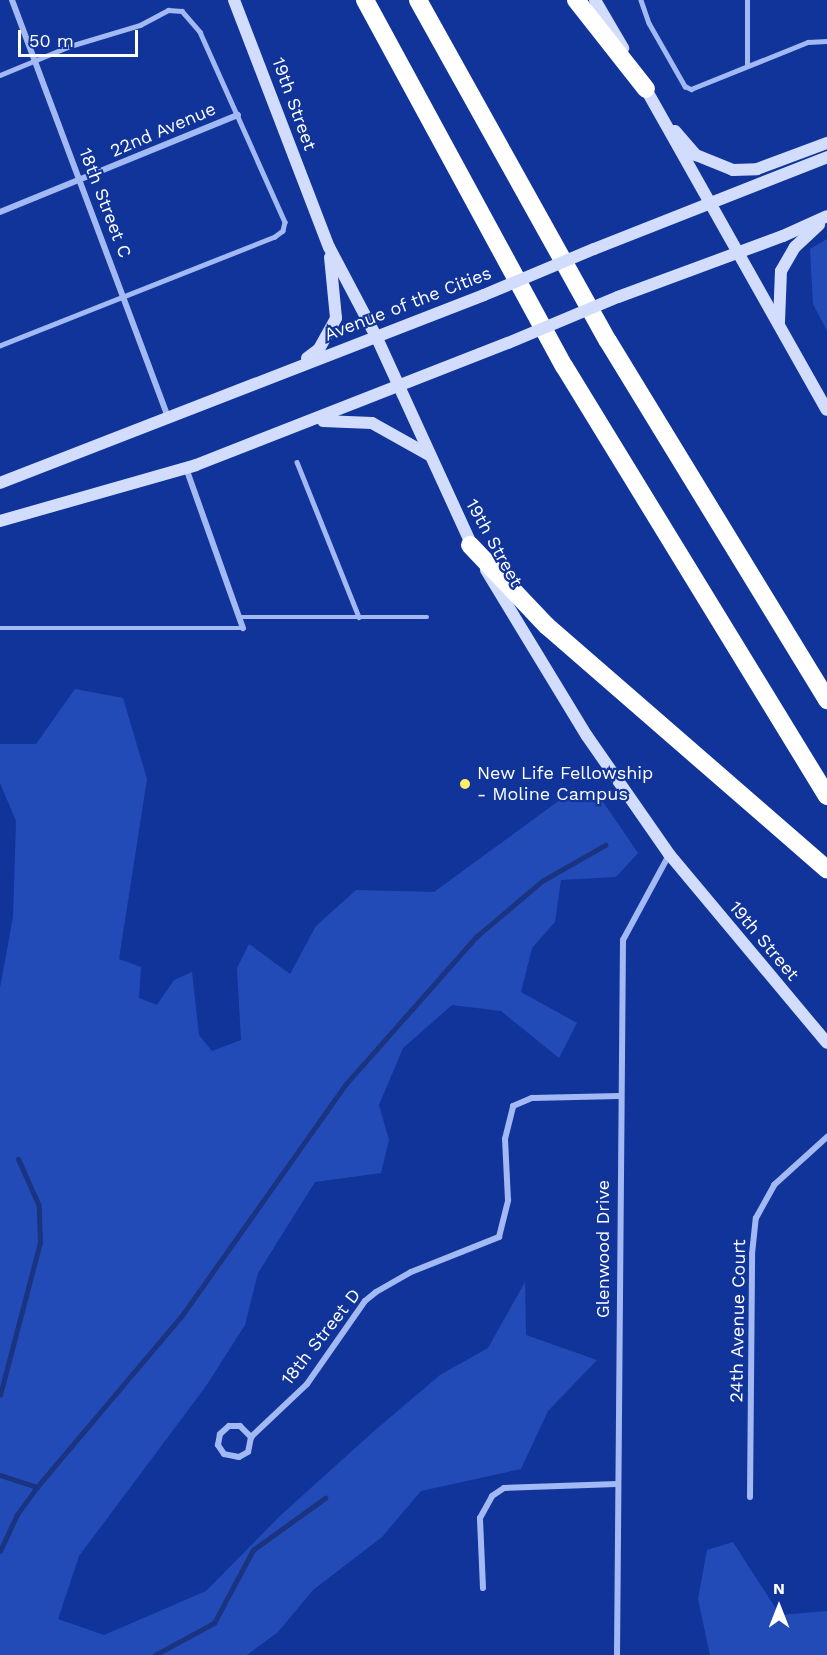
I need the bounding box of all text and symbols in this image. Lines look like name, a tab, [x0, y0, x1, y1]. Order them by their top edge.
scale bar	[21, 18, 141, 56]
text: 50 m	[29, 30, 74, 51]
street label: 19th Street	[267, 55, 321, 153]
street label: 22nd Avenue	[107, 98, 219, 162]
street label: 18th Street C	[74, 145, 136, 261]
street label: Avenue of the Cities	[321, 262, 495, 346]
street label: 19th Street	[461, 495, 527, 591]
place label: New Life Fellowship - Moline Campus	[477, 763, 654, 806]
marker: New Life Fellowship - Moline Campus	[458, 777, 472, 791]
street label: 19th Street	[725, 897, 803, 985]
street label: Glenwood Drive	[592, 1180, 614, 1318]
street label: 24th Avenue Court	[726, 1239, 750, 1403]
street label: 18th Street D	[277, 1285, 365, 1389]
north arrow	[749, 1577, 809, 1637]
text: N	[773, 1579, 785, 1598]

